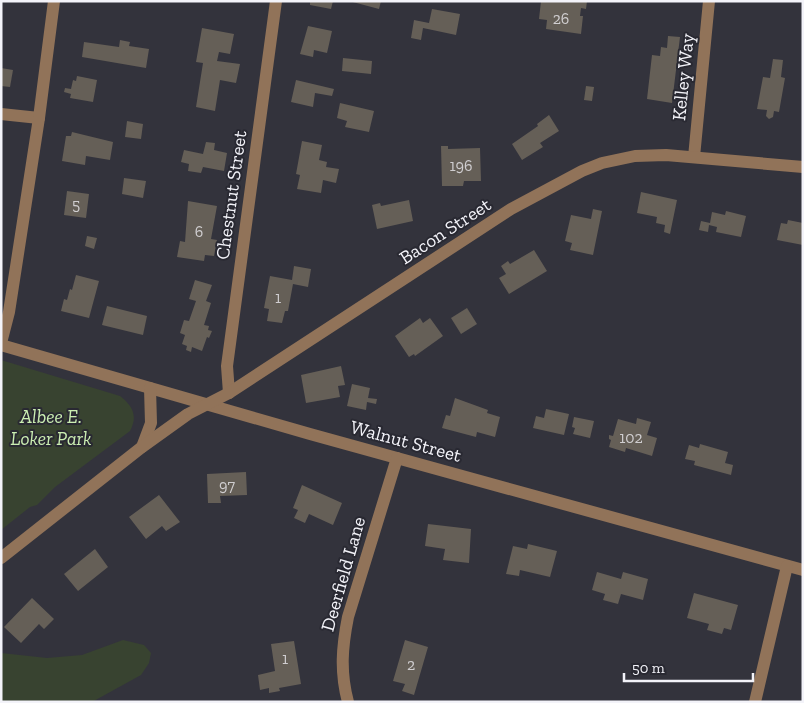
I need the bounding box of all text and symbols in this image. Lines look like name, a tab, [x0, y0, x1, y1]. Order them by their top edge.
house number: 26	[553, 9, 569, 28]
street label: Kelley Way	[667, 32, 699, 122]
street label: Chestnut Street	[211, 129, 251, 261]
house number: 196	[449, 156, 473, 175]
street label: Bacon Street	[395, 193, 495, 269]
house number: 5	[72, 195, 80, 214]
house number: 6	[195, 222, 203, 241]
house number: 1	[275, 288, 281, 307]
park label: Albee E. Loker Park	[10, 405, 92, 450]
street label: Walnut Street	[348, 415, 464, 467]
house number: 102	[619, 428, 643, 447]
house number: 97	[219, 476, 235, 495]
street label: Deerfield Lane	[316, 514, 370, 634]
house number: 1	[282, 649, 288, 668]
scale bar	[624, 650, 753, 682]
house number: 2	[407, 655, 415, 674]
text: 50 m	[632, 659, 665, 677]

